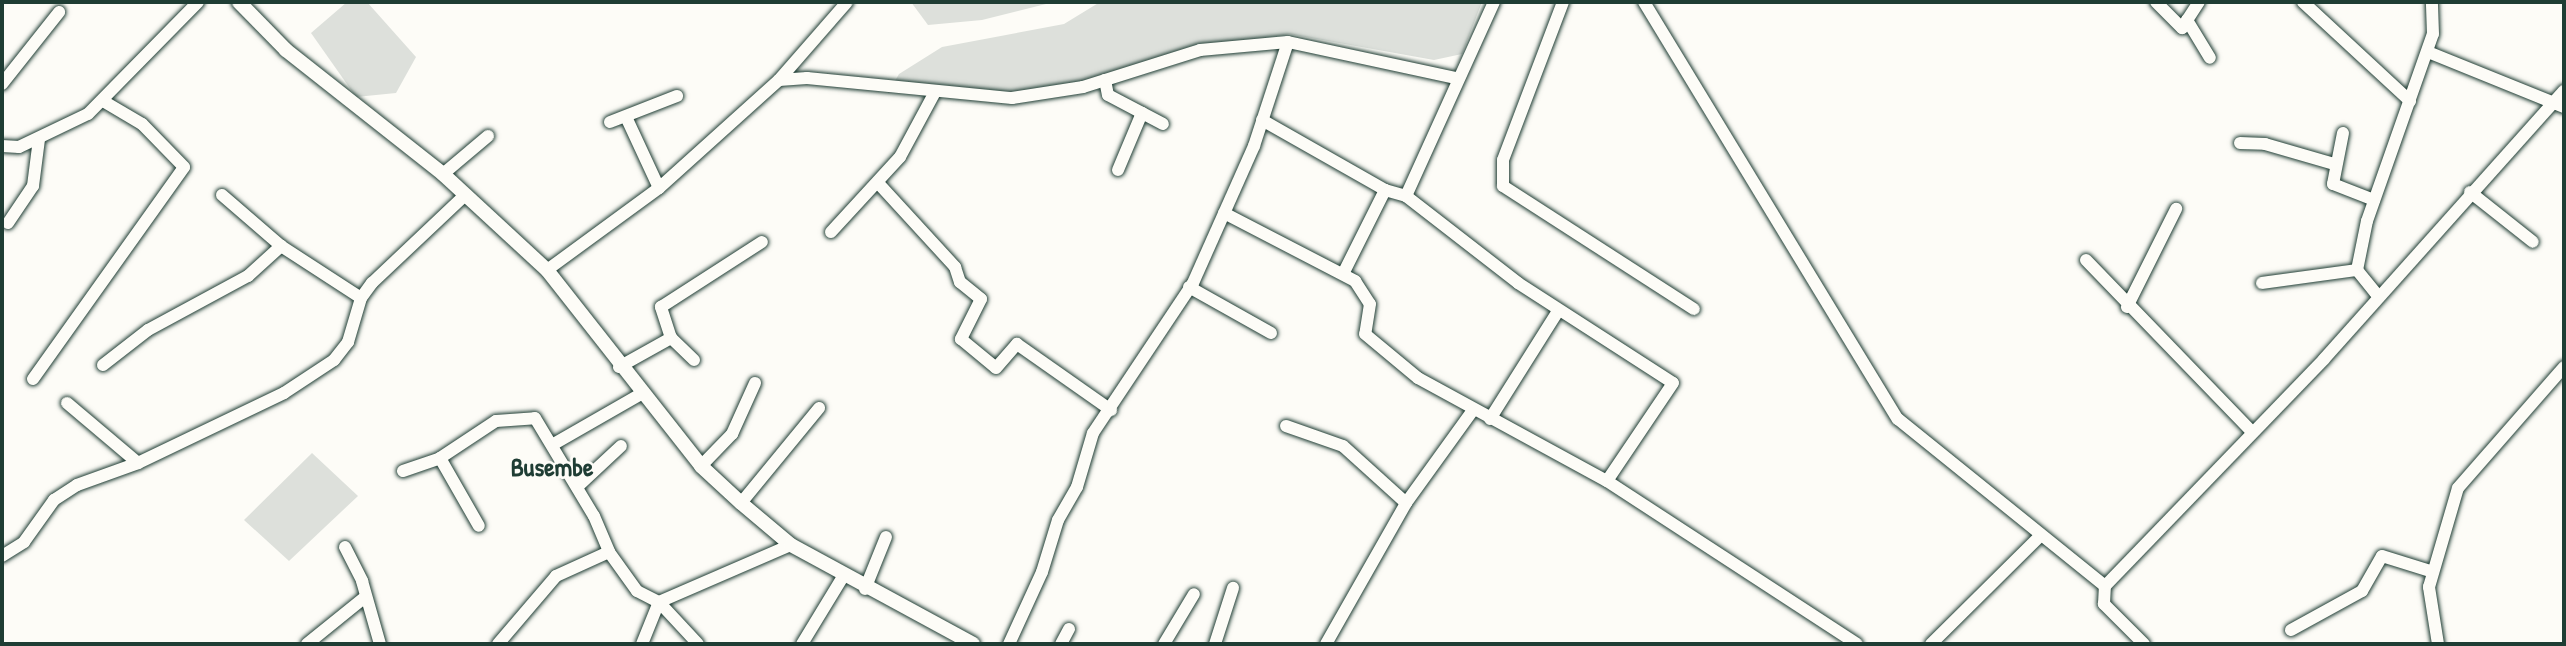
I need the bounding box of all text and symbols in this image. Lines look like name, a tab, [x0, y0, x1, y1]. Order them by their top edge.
district label: Busembe	[511, 451, 593, 483]

